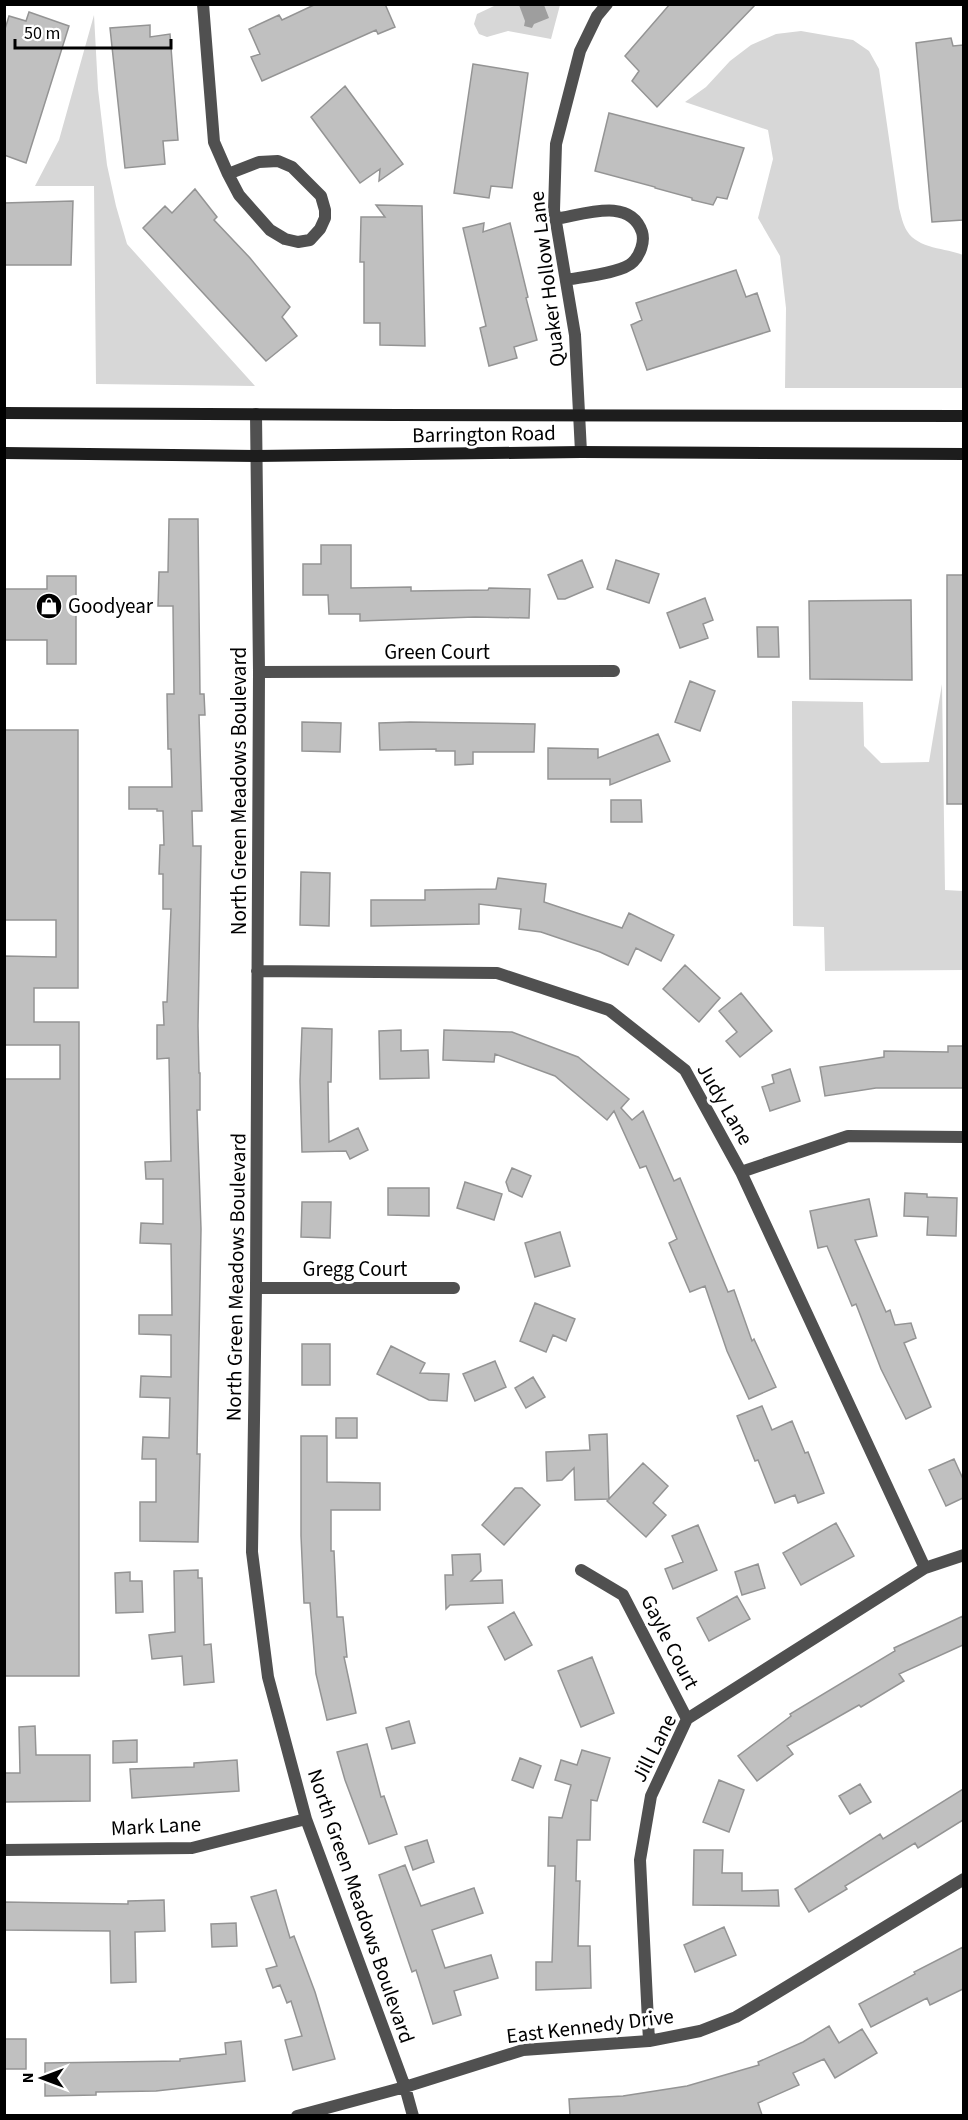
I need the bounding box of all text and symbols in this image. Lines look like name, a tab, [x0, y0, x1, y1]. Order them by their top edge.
scale bar	[15, 12, 171, 50]
text: 50 m	[24, 21, 60, 46]
street label: Quaker Hollow Lane	[521, 189, 573, 369]
street label: Barrington Road	[412, 418, 556, 450]
shop icon: Goodyear	[34, 591, 64, 621]
place label: Goodyear	[68, 591, 154, 621]
street label: Green Court	[384, 637, 490, 667]
street label: North Green Meadows Boulevard	[224, 647, 254, 935]
street label: Judy Lane	[690, 1058, 760, 1150]
street label: North Green Meadows Boulevard	[218, 1133, 254, 1421]
street label: Gregg Court	[303, 1254, 407, 1284]
street label: Gayle Court	[633, 1590, 707, 1694]
street label: Jill Lane	[624, 1709, 684, 1787]
street label: North Green Meadows Boulevard	[300, 1765, 422, 2047]
street label: Mark Lane	[110, 1809, 202, 1843]
street label: East Kennedy Drive	[505, 2001, 675, 2051]
north arrow	[12, 2048, 72, 2108]
text: N	[17, 2073, 39, 2083]

